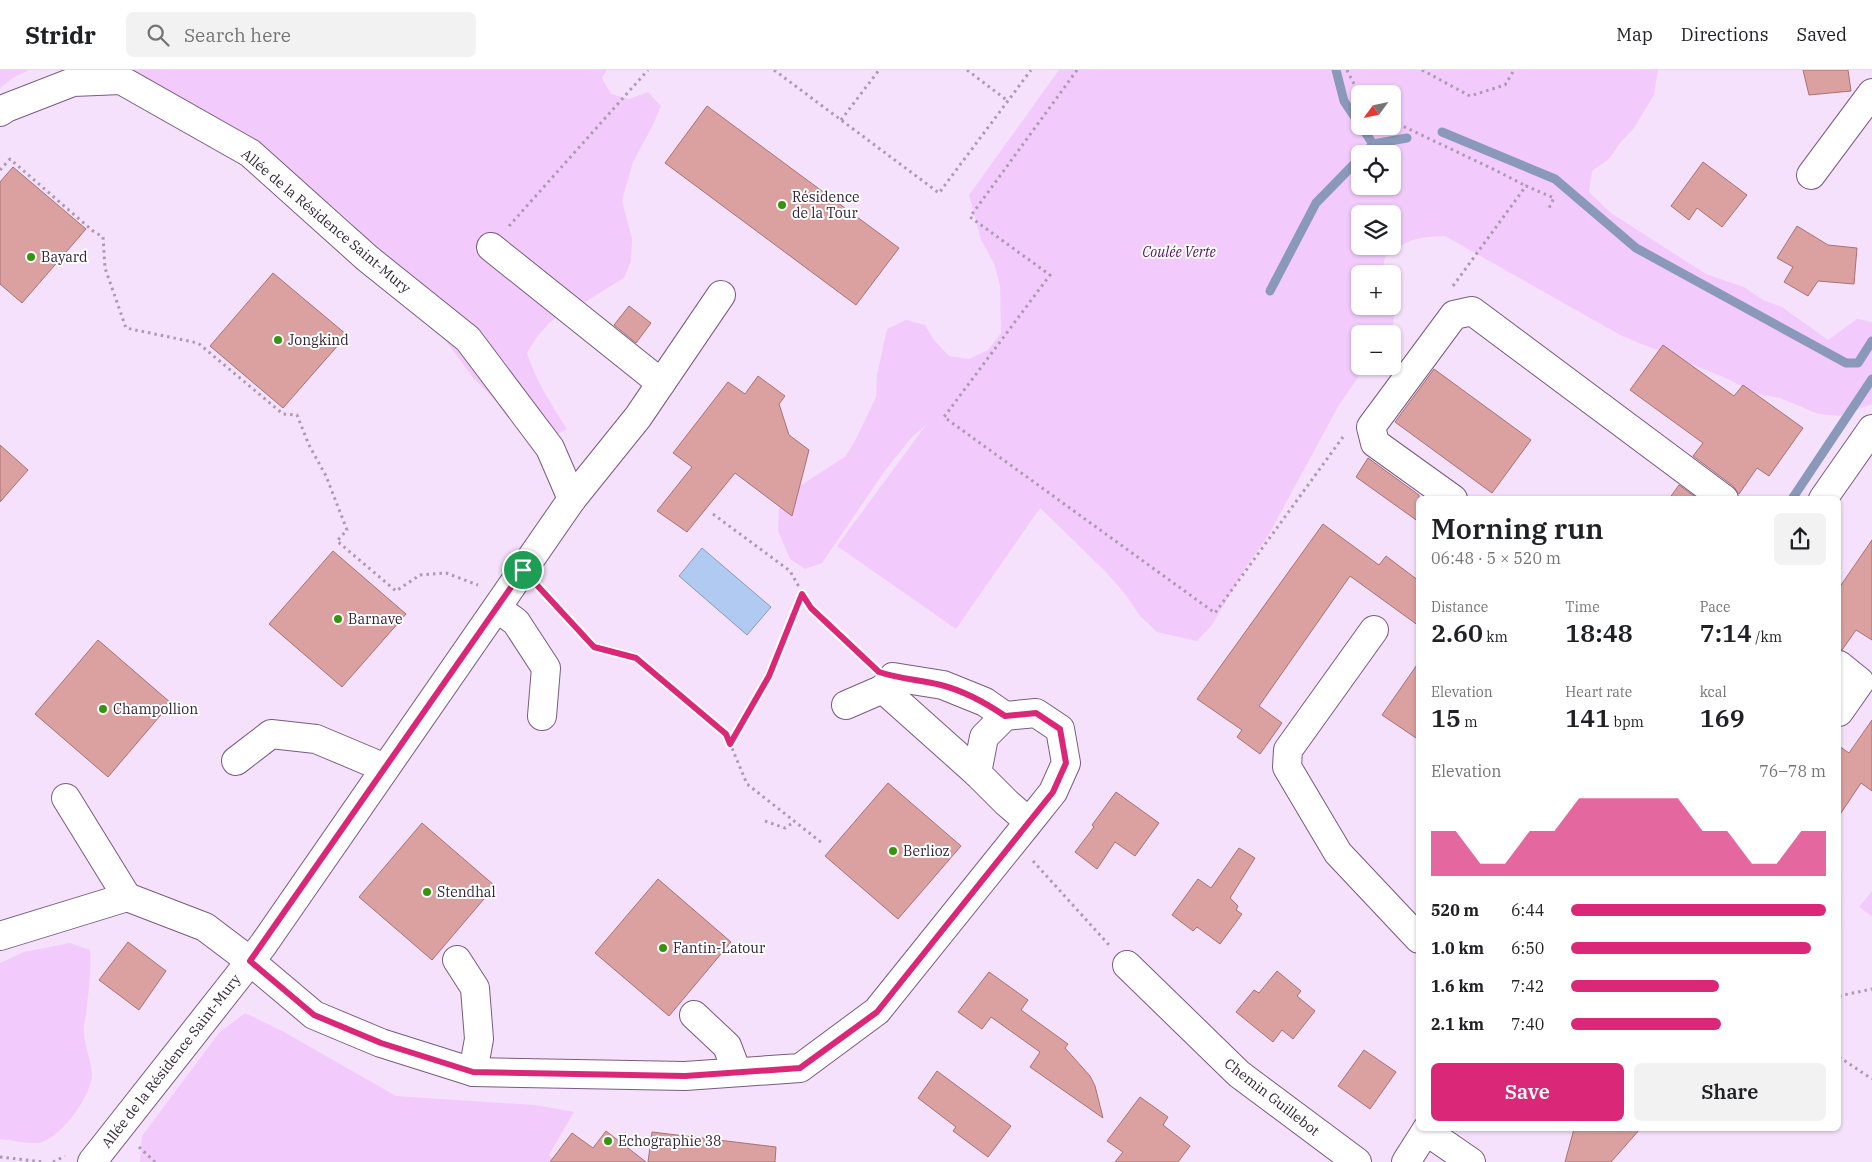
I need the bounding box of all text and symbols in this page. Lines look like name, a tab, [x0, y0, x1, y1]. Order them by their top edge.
search box	[126, 12, 476, 57]
text: Stridr	[25, 19, 96, 51]
icon: search	[144, 21, 172, 49]
text: Search here	[184, 23, 291, 47]
text: Map	[1616, 23, 1653, 46]
text: Directions	[1681, 23, 1769, 46]
text: Saved	[1797, 23, 1847, 46]
north arrow	[1351, 85, 1401, 135]
map controls	[1351, 85, 1401, 375]
street label: Allée de la Résidence Saint-Mury	[238, 145, 415, 298]
button: locate	[1351, 145, 1401, 195]
place label: Résidence de la Tour	[792, 188, 860, 222]
marker: Résidence de la Tour	[776, 199, 788, 211]
button: layers	[1351, 205, 1401, 255]
park label: Coulée Verte	[1142, 243, 1217, 261]
place label: Bayard	[41, 248, 88, 266]
marker: Bayard	[25, 251, 37, 263]
button: +	[1351, 265, 1401, 315]
button: −	[1351, 325, 1401, 375]
place label: Jongkind	[288, 331, 349, 349]
marker: Jongkind	[272, 334, 284, 346]
text: Morning run	[1431, 510, 1604, 547]
button: share	[1774, 513, 1826, 565]
text: 06:48 · 5 × 520 m	[1431, 548, 1561, 568]
pin	[502, 549, 544, 591]
icon: arrive	[509, 556, 537, 584]
text: Distance	[1431, 598, 1488, 616]
text: Time	[1565, 598, 1600, 616]
text: Pace	[1700, 598, 1730, 616]
place label: Barnave	[348, 610, 402, 628]
marker: Barnave	[332, 613, 344, 625]
text: 2.60	[1431, 616, 1483, 649]
text: 18:48	[1565, 616, 1633, 649]
text: 7:14	[1700, 616, 1752, 649]
text: km	[1483, 628, 1508, 646]
text: /km	[1752, 628, 1782, 646]
text: Elevation	[1431, 683, 1493, 701]
text: Heart rate	[1565, 683, 1632, 701]
text: kcal	[1700, 683, 1727, 701]
place label: Champollion	[113, 700, 198, 718]
text: 15	[1431, 701, 1461, 734]
text: 141	[1565, 701, 1610, 734]
text: 169	[1700, 701, 1745, 734]
marker: Champollion	[97, 703, 109, 715]
text: m	[1461, 713, 1478, 731]
text: bpm	[1610, 713, 1644, 731]
text: Elevation	[1431, 761, 1501, 781]
text: 76–78 m	[1759, 761, 1826, 781]
place label: Berlioz	[903, 842, 950, 860]
marker: Berlioz	[887, 845, 899, 857]
place label: Stendhal	[437, 883, 496, 901]
marker: Stendhal	[421, 886, 433, 898]
text: 520 m	[1431, 900, 1479, 920]
text: 6:44	[1511, 900, 1544, 920]
text: 1.0 km	[1431, 938, 1484, 958]
text: 6:50	[1511, 938, 1544, 958]
place label: Fantin-Latour	[673, 939, 766, 957]
marker: Fantin-Latour	[657, 942, 669, 954]
street label: Allée de la Résidence Saint-Mury	[98, 970, 245, 1151]
text: 1.6 km	[1431, 976, 1484, 996]
text: 7:42	[1511, 976, 1544, 996]
text: 2.1 km	[1431, 1014, 1484, 1034]
text: 7:40	[1511, 1014, 1544, 1034]
street label: Chemin Guillebot	[1221, 1054, 1323, 1140]
button: Save	[1431, 1063, 1624, 1121]
button: Share	[1634, 1063, 1826, 1121]
place label: Echographie 38	[618, 1132, 721, 1150]
marker: Echographie 38	[602, 1135, 614, 1147]

